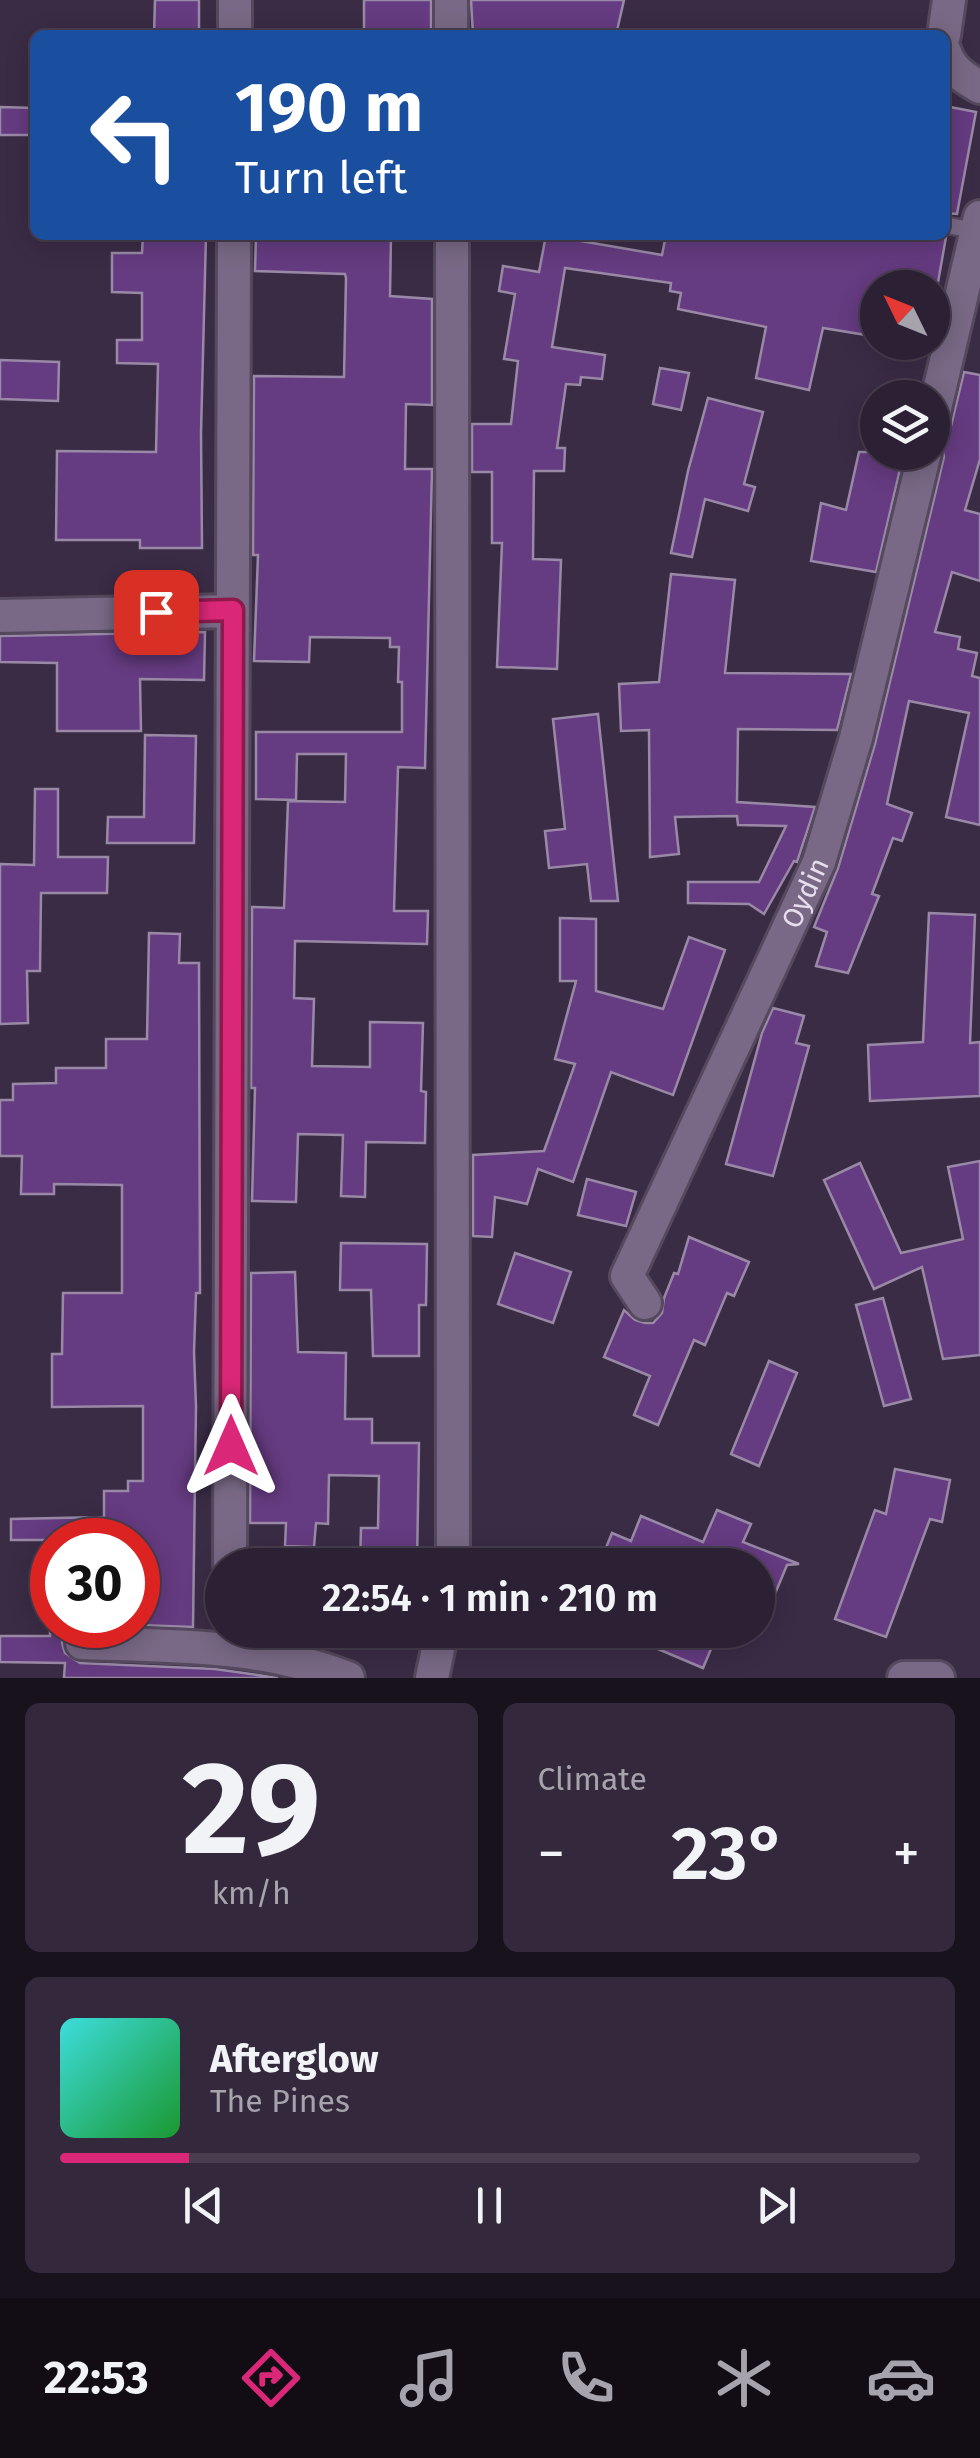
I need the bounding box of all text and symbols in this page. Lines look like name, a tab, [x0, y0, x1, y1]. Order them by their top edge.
text: 190 m	[235, 66, 423, 150]
icon: left	[70, 70, 200, 200]
text: Turn left	[235, 151, 407, 205]
north arrow	[860, 270, 950, 360]
map controls	[860, 270, 950, 470]
button: layers	[860, 380, 950, 470]
pin	[114, 570, 199, 655]
icon: arrive	[129, 585, 184, 640]
street label: Oydin	[774, 852, 835, 933]
position arrow	[179, 1394, 283, 1498]
speed limit sign: 30	[30, 1518, 160, 1648]
text: 22:54 · 1 min · 210 m	[322, 1575, 658, 1621]
text: 29	[182, 1731, 321, 1887]
text: Climate	[538, 1760, 647, 1798]
text: 23°	[671, 1809, 787, 1899]
text: −	[538, 1821, 565, 1887]
text: +	[893, 1821, 920, 1887]
text: km/h	[212, 1874, 291, 1912]
text: Afterglow	[210, 2036, 378, 2082]
text: The Pines	[210, 2082, 350, 2120]
icon: previous	[176, 2178, 231, 2233]
icon: pause	[462, 2178, 517, 2233]
icon: next	[749, 2178, 804, 2233]
icon: directions	[236, 2343, 306, 2413]
icon: music	[394, 2343, 464, 2413]
icon: phone	[551, 2343, 621, 2413]
icon: climate	[709, 2343, 779, 2413]
icon: car	[866, 2343, 936, 2413]
text: 22:53	[44, 2351, 149, 2405]

